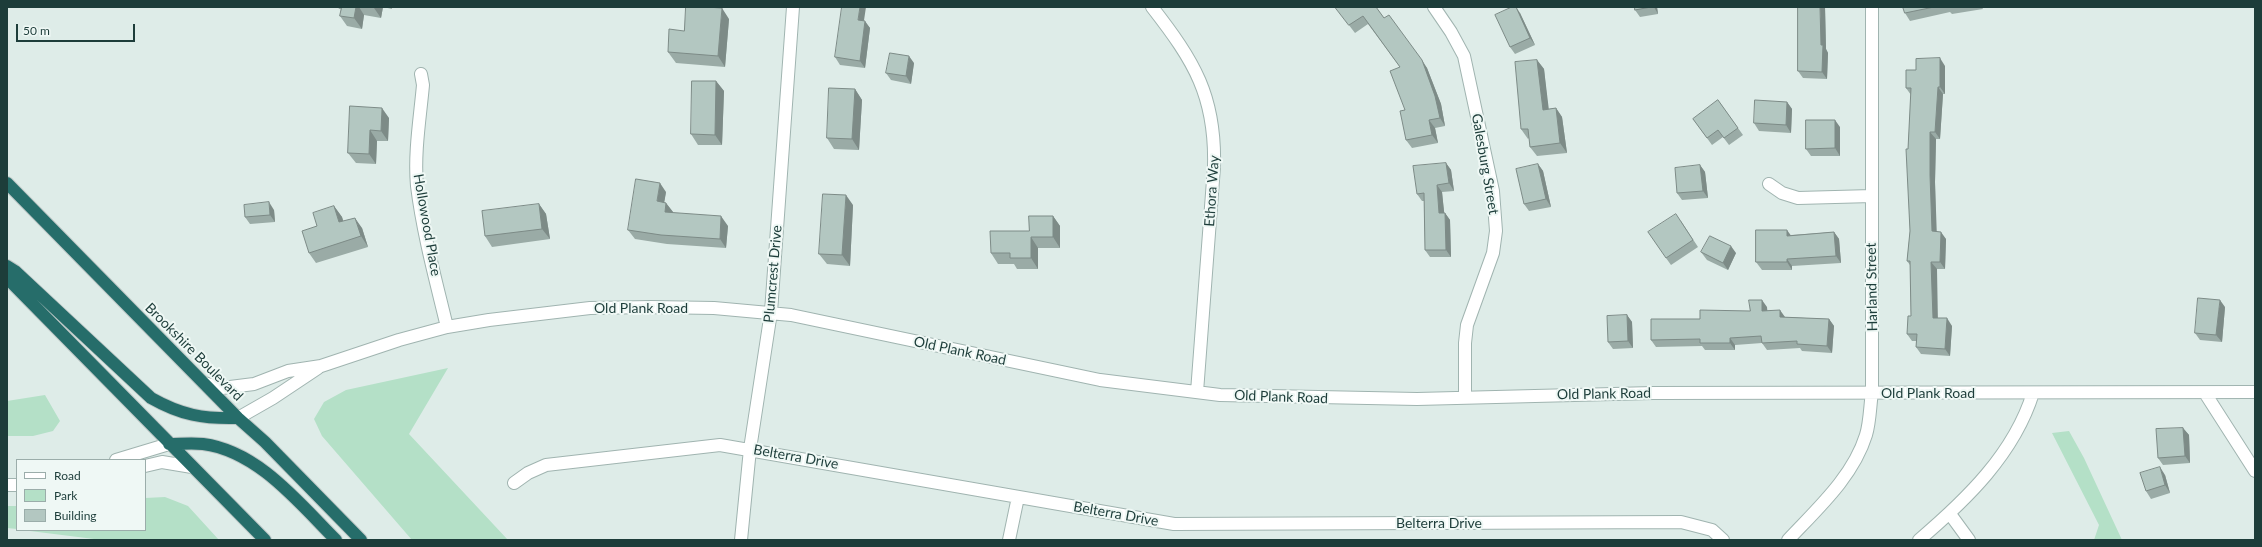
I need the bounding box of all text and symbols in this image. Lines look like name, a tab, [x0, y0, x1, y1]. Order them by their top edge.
scale bar	[18, 16, 137, 42]
text: 50 m	[23, 23, 50, 38]
street label: Galesburg Street	[1468, 112, 1502, 216]
street label: Ethora Way	[1201, 155, 1223, 227]
street label: Hollowood Place	[410, 173, 444, 277]
street label: Plumcrest Drive	[760, 224, 786, 324]
street label: Harland Street	[1863, 242, 1881, 332]
street label: Brookshire Boulevard	[142, 300, 246, 404]
street label: Old Plank Road	[594, 300, 688, 316]
street label: Old Plank Road	[912, 333, 1008, 369]
street label: Old Plank Road	[1557, 385, 1651, 403]
street label: Old Plank Road	[1881, 385, 1975, 401]
street label: Old Plank Road	[1234, 387, 1328, 407]
street label: Belterra Drive	[752, 441, 840, 473]
legend	[16, 459, 146, 531]
text: Road	[54, 468, 81, 483]
text: Park	[54, 488, 77, 503]
street label: Belterra Drive	[1072, 498, 1160, 530]
text: Building	[54, 508, 97, 523]
street label: Belterra Drive	[1396, 515, 1482, 531]

